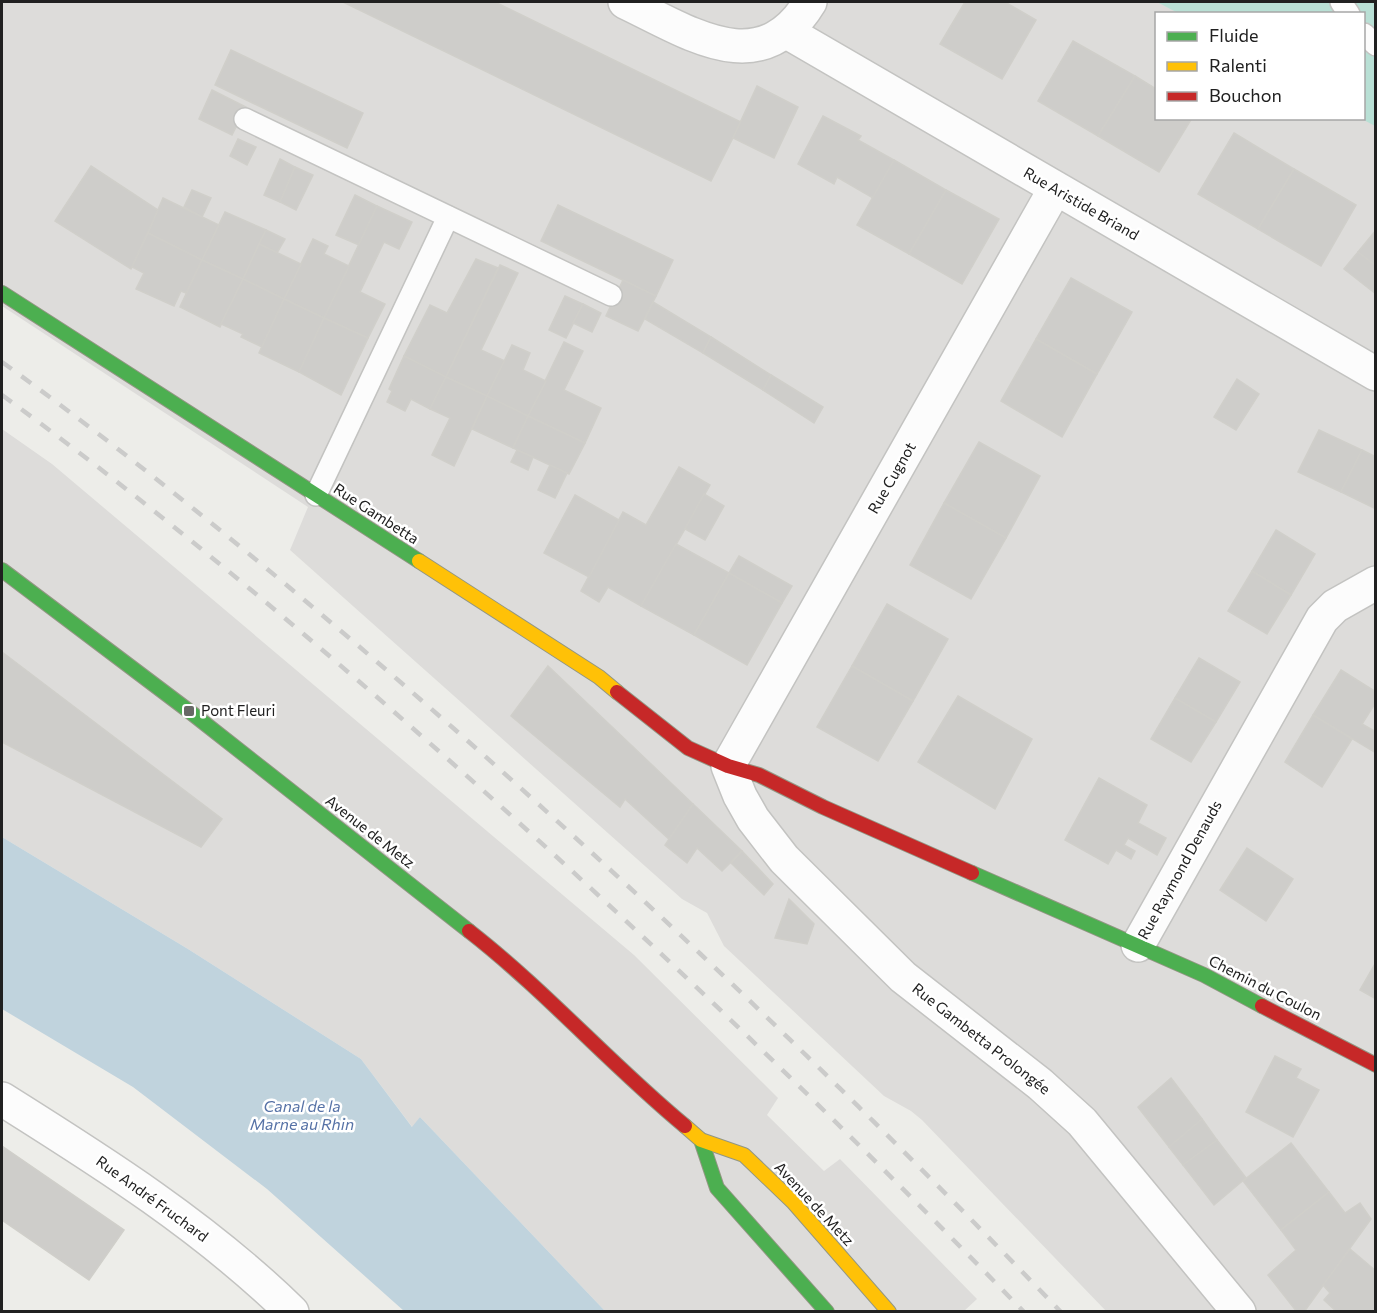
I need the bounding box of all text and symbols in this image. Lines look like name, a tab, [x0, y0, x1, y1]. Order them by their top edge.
legend	[1155, 12, 1365, 120]
text: Fluide	[1209, 24, 1258, 46]
text: Ralenti	[1209, 54, 1267, 76]
text: Bouchon	[1209, 84, 1282, 106]
street label: Rue Aristide Briand	[1021, 163, 1142, 243]
street label: Rue Cugnot	[863, 439, 919, 516]
street label: Rue Gambetta	[331, 479, 422, 547]
place label: Pont Fleuri	[201, 701, 275, 719]
marker: Pont Fleuri	[182, 704, 196, 718]
street label: Avenue de Metz	[322, 791, 419, 872]
street label: Rue Raymond Denauds	[1133, 797, 1225, 942]
street label: Chemin du Coulon	[1206, 951, 1325, 1023]
street label: Rue Gambetta Prolongée	[909, 979, 1054, 1098]
water label: Canal de la Marne au Rhin	[250, 1096, 354, 1133]
street label: Rue André Fruchard	[93, 1151, 212, 1245]
street label: Avenue de Metz	[771, 1158, 858, 1249]

